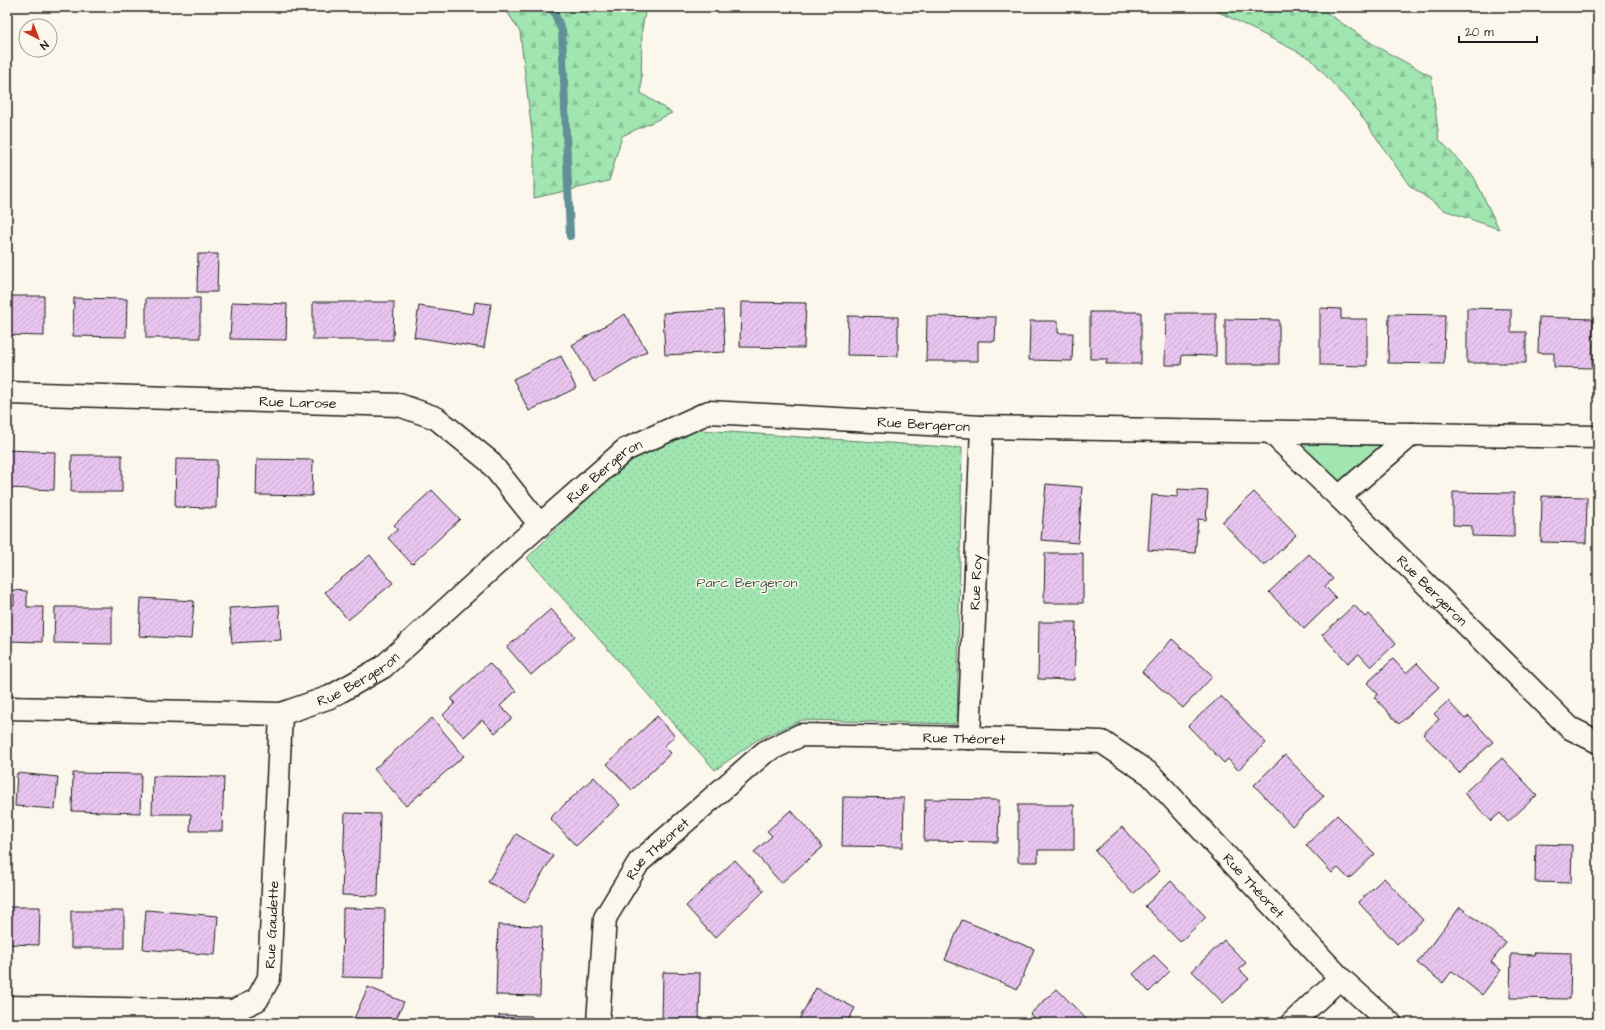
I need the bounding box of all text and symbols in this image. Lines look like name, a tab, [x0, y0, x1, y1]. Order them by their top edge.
north arrow	[18, 18, 58, 58]
scale bar	[1459, 18, 1537, 44]
text: 20 m	[1465, 24, 1494, 41]
text: N	[37, 37, 52, 53]
street label: Rue Larose	[259, 392, 337, 414]
street label: Rue Bergeron	[877, 412, 970, 437]
street label: Rue Bergeron	[562, 435, 646, 508]
street label: Rue Bergeron	[1392, 551, 1472, 631]
street label: Rue Roy	[965, 554, 988, 610]
park label: Parc Bergeron	[697, 573, 797, 593]
street label: Rue Bergeron	[314, 648, 404, 712]
street label: Rue Théoret	[923, 728, 1006, 750]
street label: Rue Théoret	[621, 813, 694, 884]
street label: Rue Théoret	[1218, 849, 1289, 923]
street label: Rue Gaudette	[260, 880, 284, 969]

